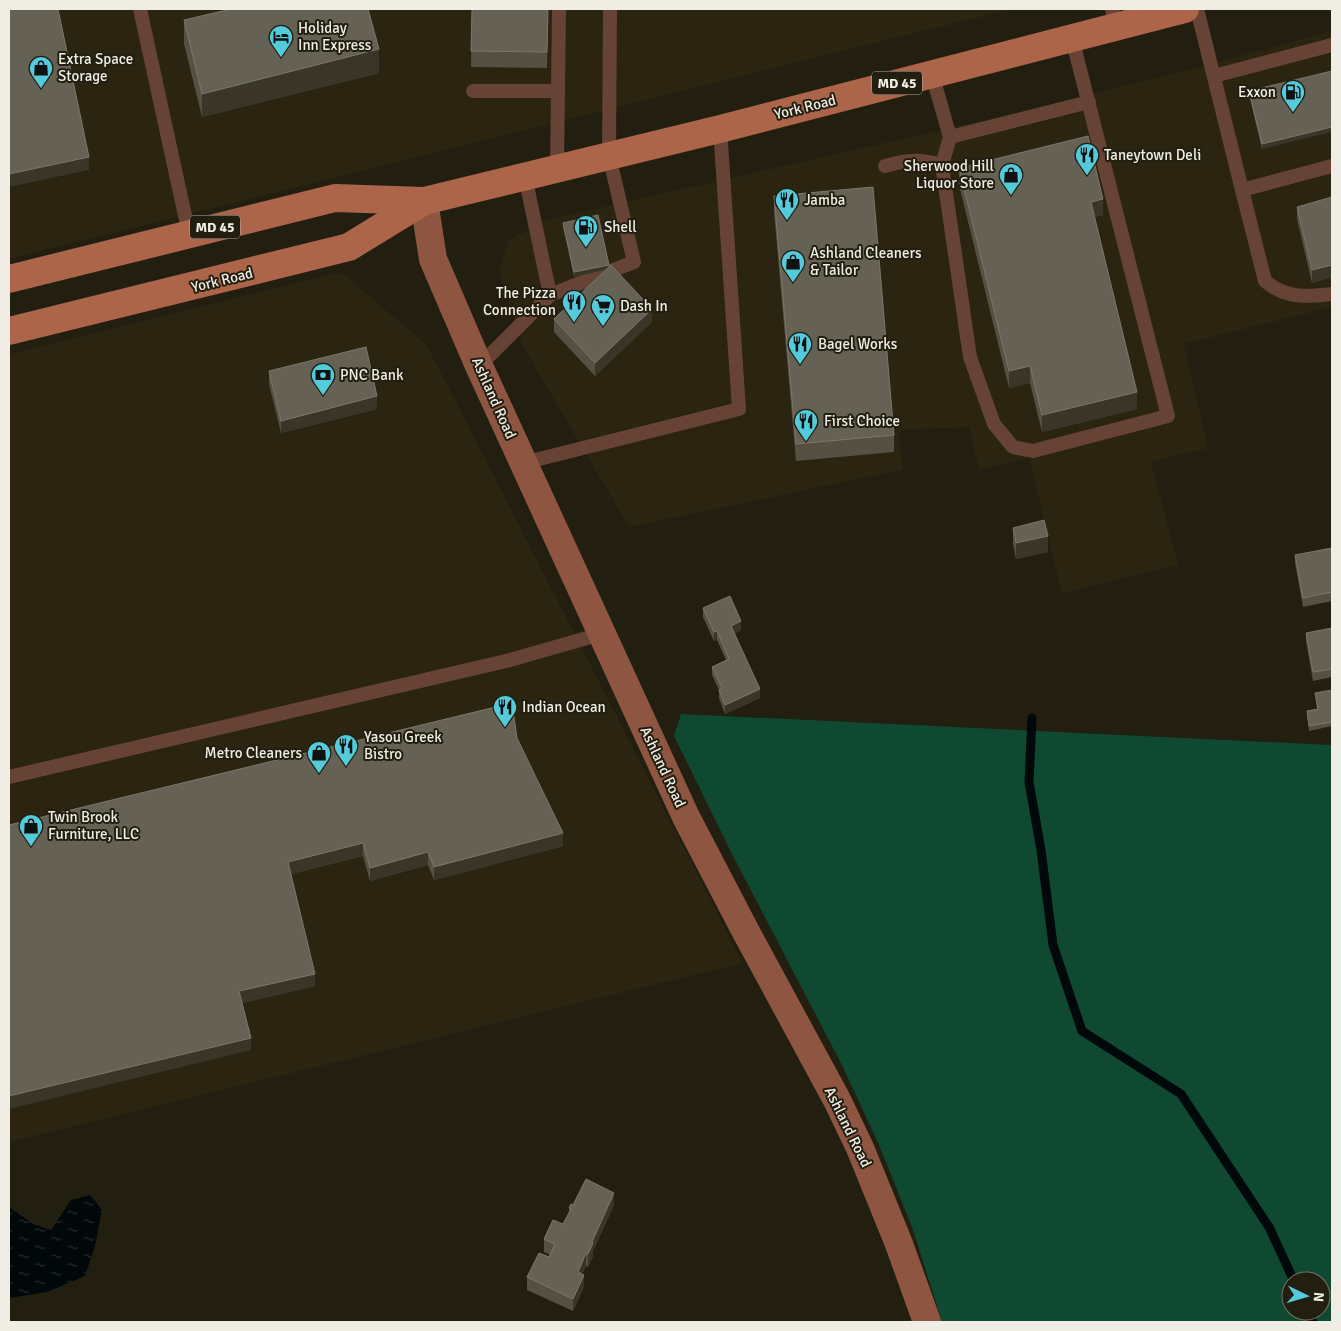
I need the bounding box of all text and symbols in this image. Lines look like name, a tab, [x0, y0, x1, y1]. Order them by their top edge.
place label: Holiday Inn Express	[298, 19, 372, 54]
hotel icon: Holiday Inn Express	[268, 24, 294, 58]
place label: Extra Space Storage	[58, 50, 133, 85]
shop icon: Extra Space Storage	[28, 55, 54, 89]
road number: MD 45	[872, 72, 922, 95]
fuel station icon: Exxon	[1280, 79, 1306, 113]
place label: Exxon	[1238, 83, 1276, 101]
street label: York Road	[772, 91, 838, 123]
restaurant icon: Taneytown Deli	[1074, 142, 1100, 176]
place label: Taneytown Deli	[1104, 146, 1201, 164]
place label: Sherwood Hill Liquor Store	[904, 157, 994, 192]
shop icon: Sherwood Hill Liquor Store	[998, 162, 1024, 196]
restaurant icon: Jamba	[774, 187, 800, 221]
place label: Jamba	[804, 191, 845, 209]
fuel station icon: Shell	[573, 214, 599, 248]
road number: MD 45	[190, 216, 240, 238]
place label: Shell	[604, 218, 637, 236]
place label: Ashland Cleaners & Tailor	[810, 244, 922, 279]
shop icon: Ashland Cleaners & Tailor	[780, 249, 806, 283]
street label: York Road	[189, 264, 255, 296]
place label: The Pizza Connection	[483, 284, 556, 319]
restaurant icon: The Pizza Connection	[561, 289, 587, 323]
supermarket icon: Dash In	[590, 293, 616, 327]
place label: Dash In	[620, 297, 668, 315]
restaurant icon: Bagel Works	[787, 331, 813, 365]
place label: Bagel Works	[818, 335, 898, 353]
street label: Ashland Road	[468, 354, 520, 442]
bank icon: PNC Bank	[310, 362, 336, 396]
place label: PNC Bank	[340, 366, 404, 384]
restaurant icon: First Choice	[793, 408, 819, 442]
place label: First Choice	[824, 412, 900, 430]
restaurant icon: Indian Ocean	[492, 694, 518, 728]
place label: Indian Ocean	[522, 698, 606, 716]
street label: Ashland Road	[636, 724, 690, 810]
place label: Yasou Greek Bistro	[364, 728, 442, 763]
restaurant icon: Yasou Greek Bistro	[333, 733, 359, 767]
shop icon: Metro Cleaners	[306, 740, 332, 774]
place label: Metro Cleaners	[205, 744, 302, 762]
place label: Twin Brook Furniture, LLC	[48, 808, 139, 843]
shop icon: Twin Brook Furniture, LLC	[18, 813, 44, 847]
street label: Ashland Road	[821, 1084, 875, 1170]
north arrow	[1281, 1271, 1331, 1321]
text: N	[1310, 1291, 1327, 1303]

